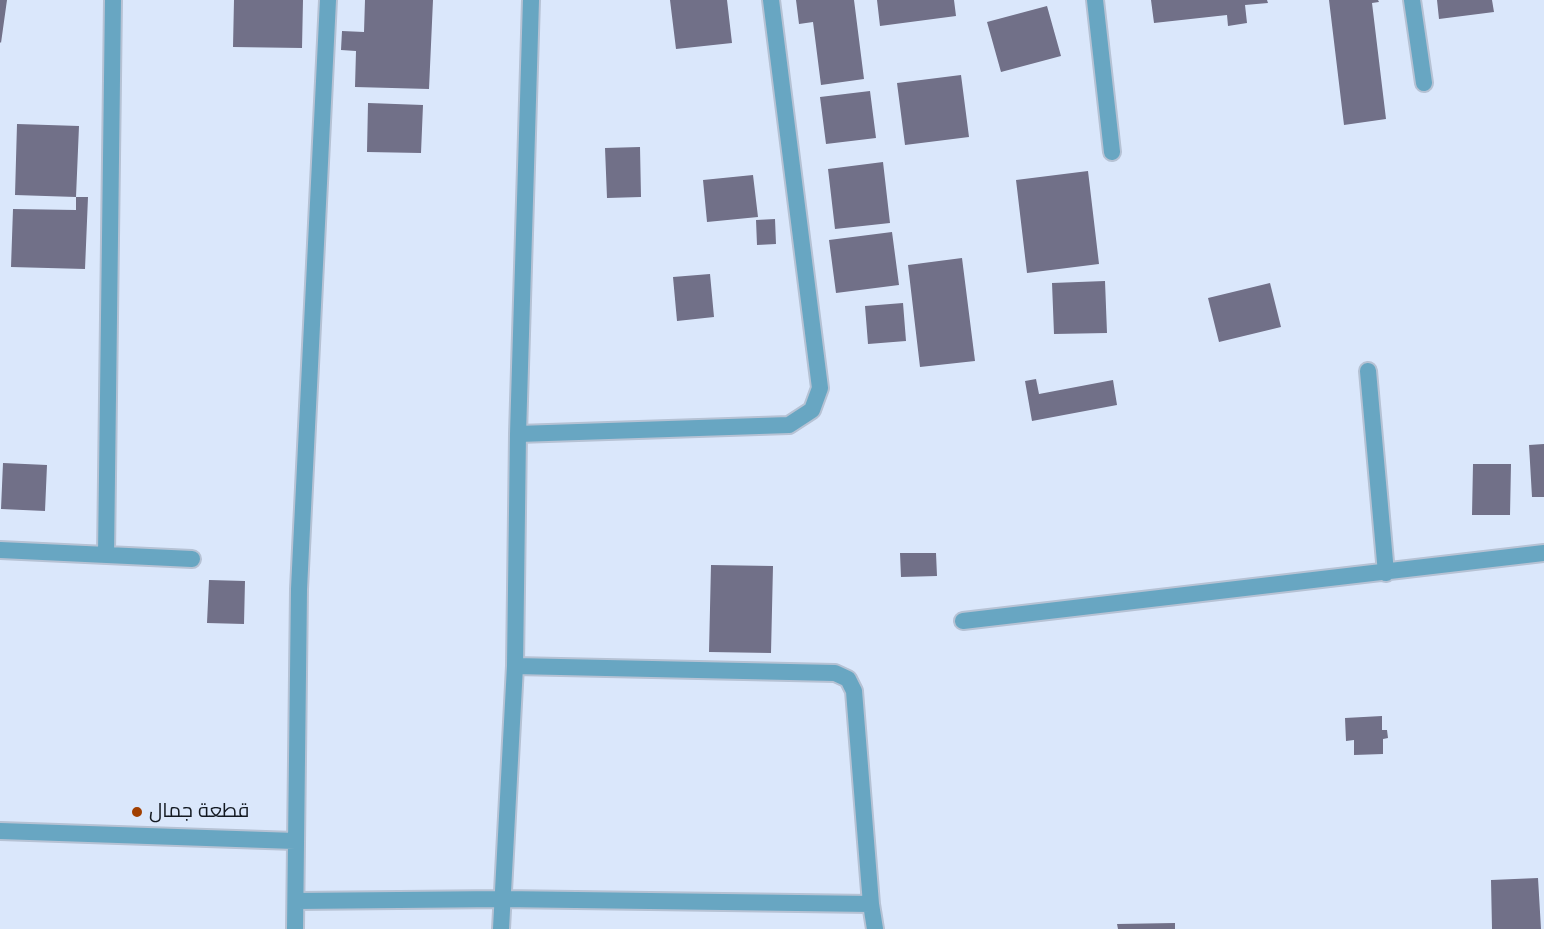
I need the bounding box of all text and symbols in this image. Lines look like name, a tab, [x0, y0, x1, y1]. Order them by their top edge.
place label: قطعة جمال	[149, 800, 249, 824]
marker: قطعة جمال	[130, 805, 144, 819]

